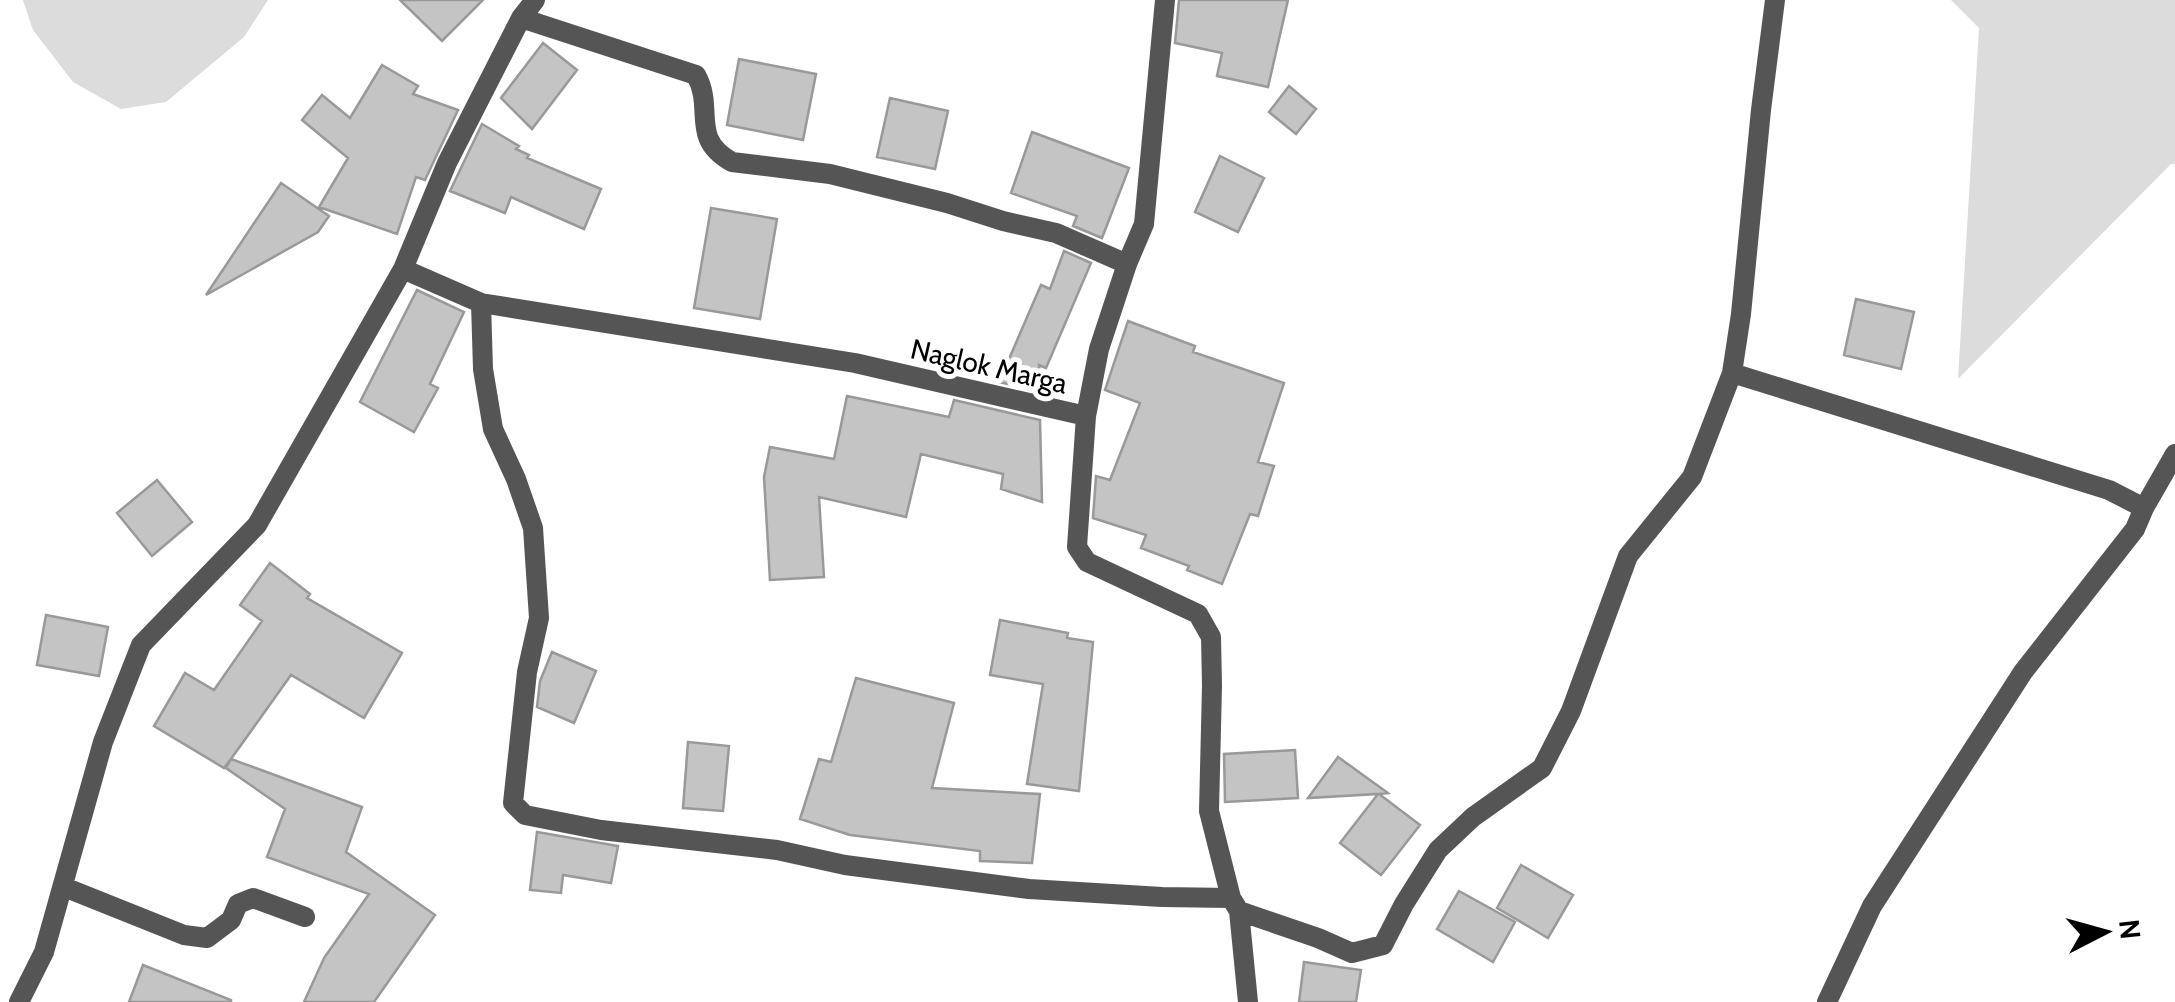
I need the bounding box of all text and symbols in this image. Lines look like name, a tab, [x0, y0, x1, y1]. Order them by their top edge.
street label: Naglok Marga	[907, 331, 1071, 401]
north arrow	[2055, 882, 2155, 982]
text: N	[2112, 918, 2148, 941]

